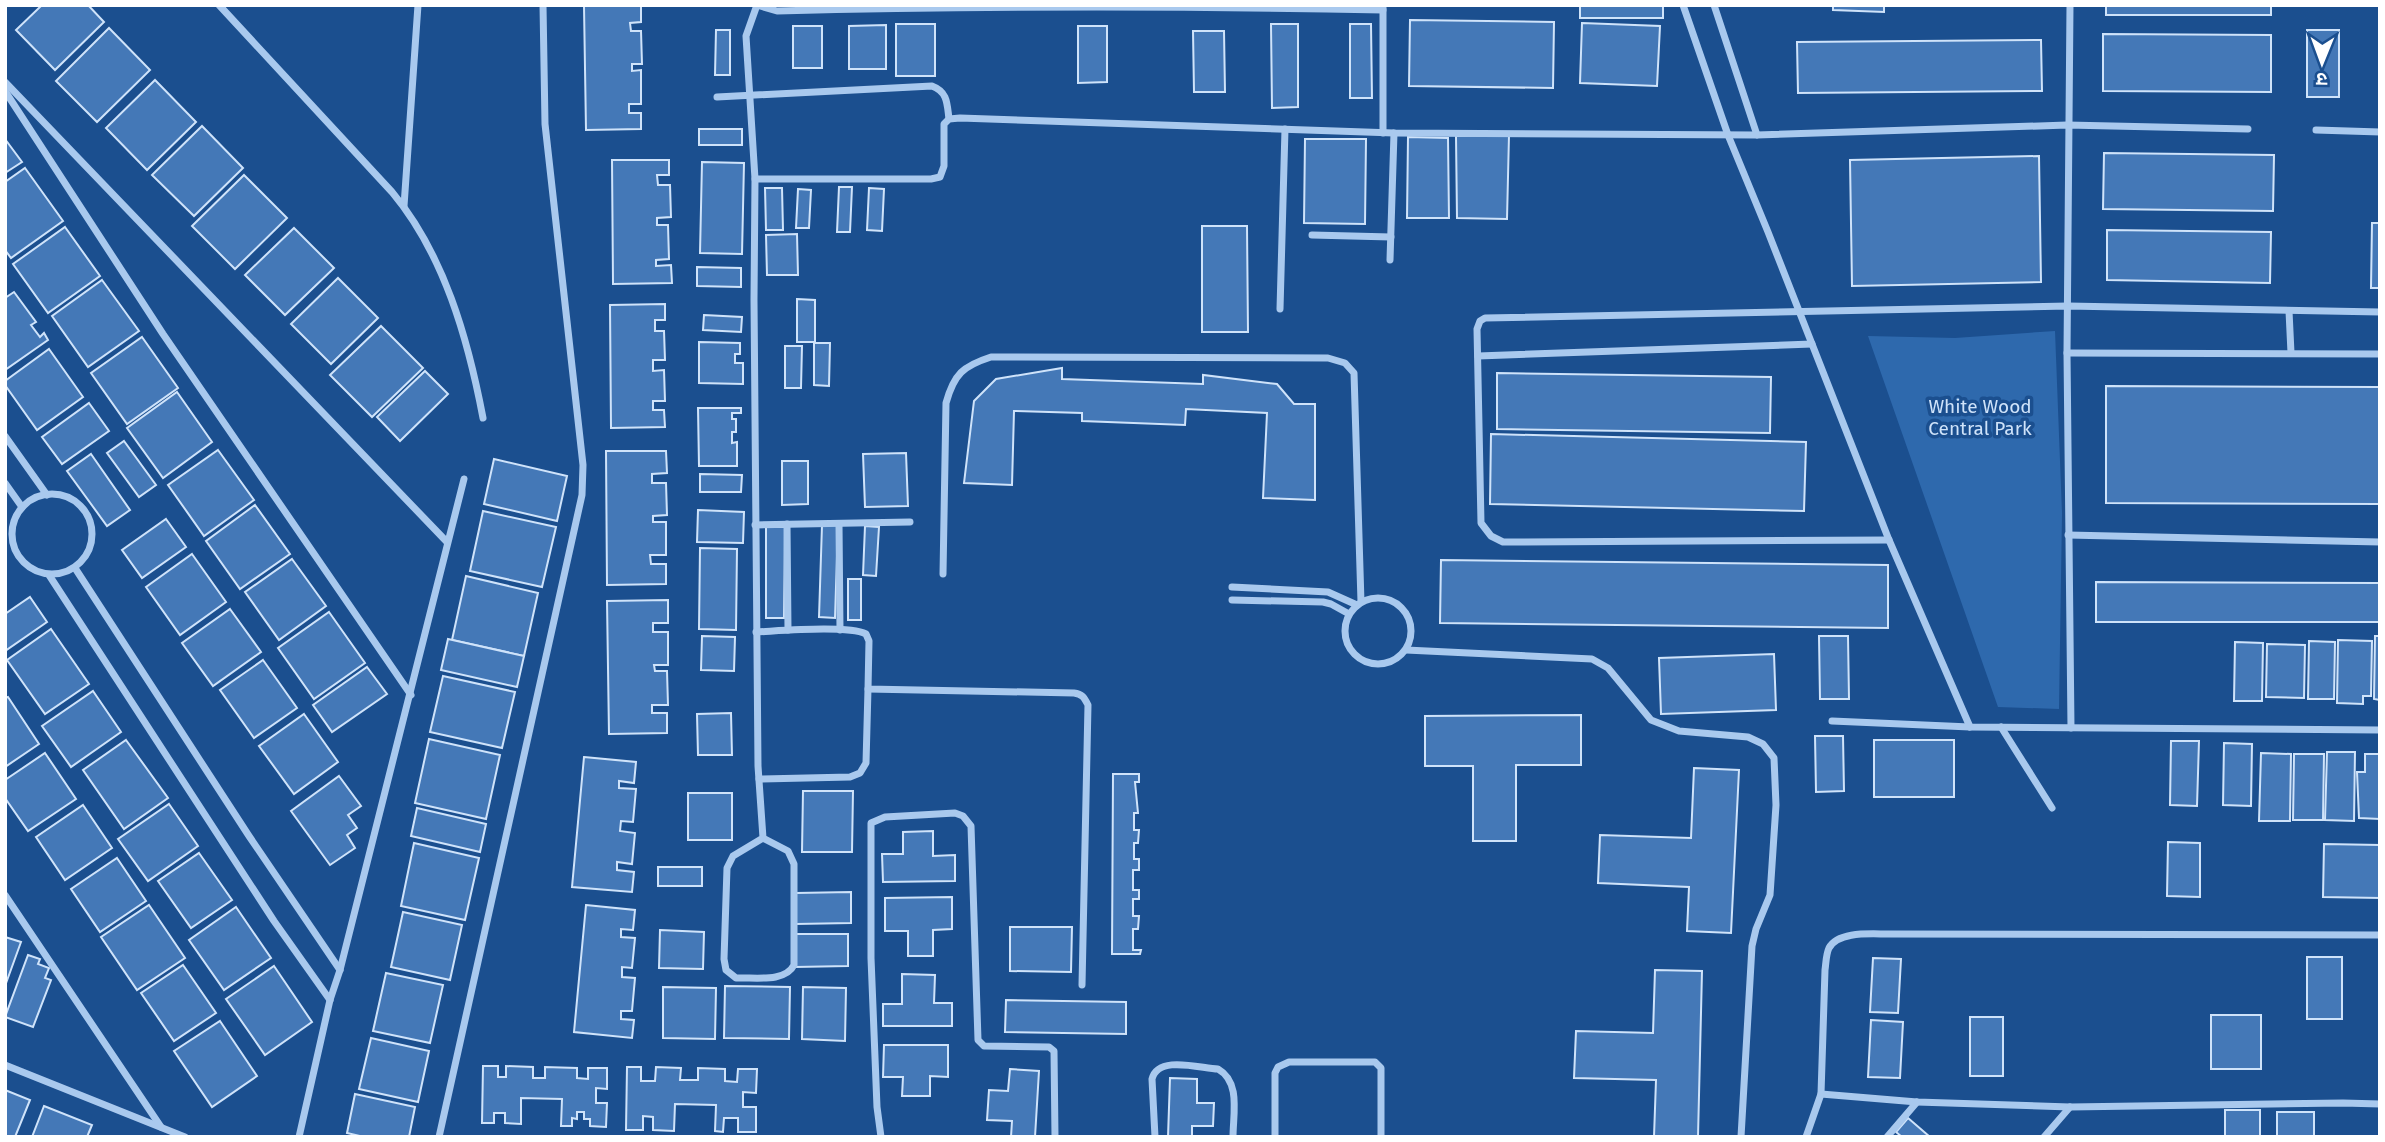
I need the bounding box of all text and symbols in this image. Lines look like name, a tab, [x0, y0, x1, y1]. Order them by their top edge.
north arrow	[2287, 28, 2357, 98]
text: उ	[2315, 68, 2327, 91]
park label: White Wood Central Park	[1928, 395, 2032, 440]

